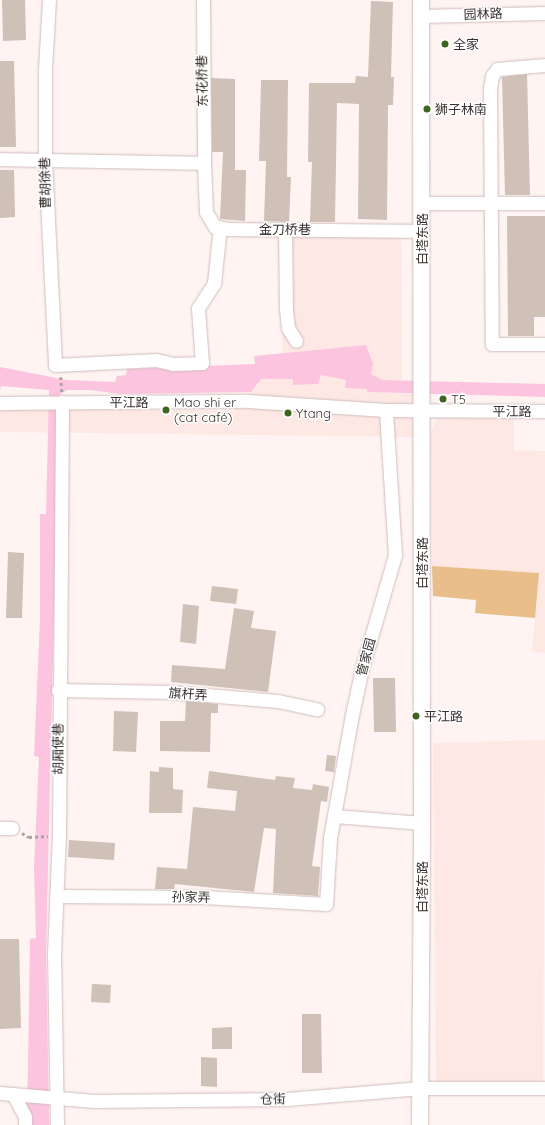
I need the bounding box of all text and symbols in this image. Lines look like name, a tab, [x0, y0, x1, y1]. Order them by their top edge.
street label: 园林路	[463, 6, 503, 22]
place label: 全家	[453, 36, 479, 52]
marker: 全家	[440, 39, 450, 49]
street label: 东花桥巷	[194, 55, 210, 107]
place label: 狮子林南	[435, 101, 487, 117]
marker: 狮子林南	[422, 104, 432, 114]
street label: 曹胡徐巷	[37, 157, 53, 209]
street label: 白塔东路	[414, 213, 430, 265]
street label: 金刀桥巷	[259, 221, 311, 237]
place label: T5	[451, 391, 466, 407]
street label: 平江路	[110, 394, 148, 410]
marker: T5	[438, 394, 448, 404]
place label: Mao shi er (cat café)	[174, 395, 236, 426]
street label: 平江路	[493, 403, 531, 419]
marker: Mao shi er (cat café)	[161, 405, 171, 415]
place label: Ytang	[296, 405, 331, 421]
marker: Ytang	[283, 408, 293, 418]
street label: 白塔东路	[414, 537, 430, 589]
street label: 管家园	[353, 636, 379, 678]
street label: 旗杆弄	[168, 685, 208, 703]
place label: 平江路	[424, 708, 463, 724]
marker: 平江路	[411, 711, 421, 721]
street label: 胡厢使巷	[50, 723, 66, 775]
street label: 白塔东路	[414, 861, 430, 913]
street label: 孙家弄	[171, 889, 211, 905]
street label: 仓街	[260, 1091, 286, 1107]

